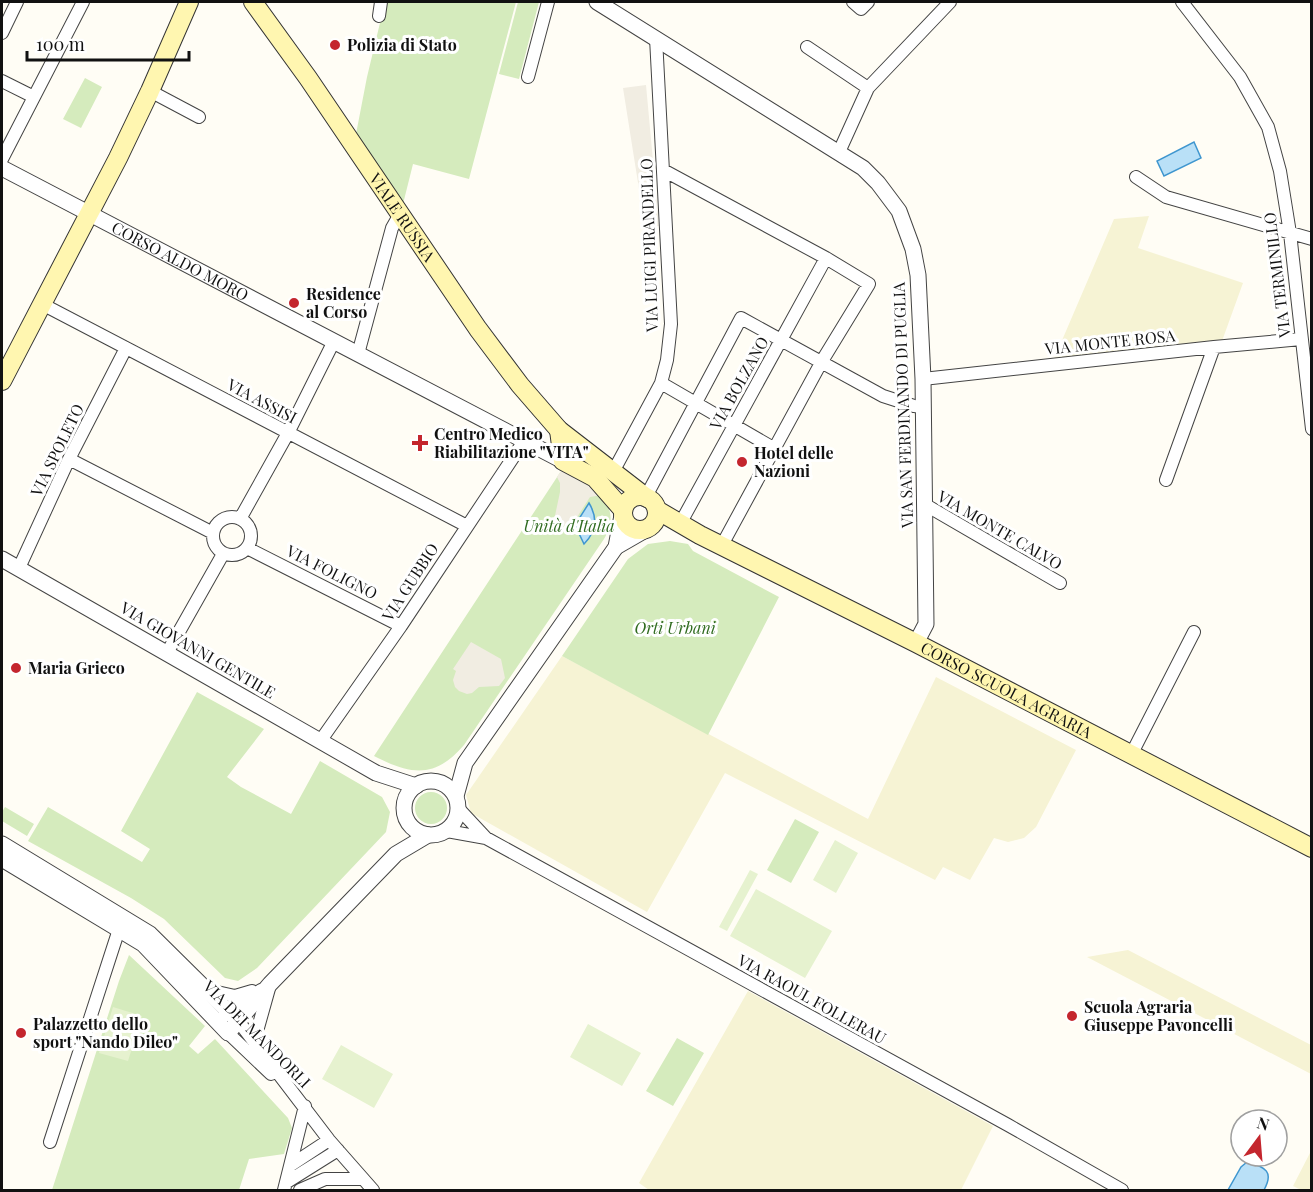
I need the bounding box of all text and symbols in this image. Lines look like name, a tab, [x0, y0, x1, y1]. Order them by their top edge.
scale bar	[27, 24, 189, 62]
text: 100 m	[36, 32, 85, 56]
place label: Polizia di Stato	[347, 34, 457, 55]
marker: Polizia di Stato	[328, 38, 342, 52]
street label: VIA LUIGI PIRANDELLO	[635, 158, 662, 333]
street label: VIALE RUSSIA	[365, 168, 441, 266]
street label: VIA TERMINILLO	[1258, 211, 1295, 340]
street label: CORSO ALDO MORO	[108, 216, 253, 305]
street label: VIA SAN FERDINANDO DI PUGLIA	[888, 281, 917, 529]
place label: Residence al Corso	[306, 283, 381, 322]
marker: Residence al Corso	[287, 296, 301, 310]
street label: VIA MONTE ROSA	[1043, 324, 1177, 359]
street label: VIA BOLZANO	[704, 333, 773, 434]
street label: VIA ASSISI	[223, 373, 301, 428]
street label: VIA SPOLETO	[25, 400, 88, 500]
place label: Centro Medico Riabilitazione "VITA"	[434, 423, 589, 462]
marker: Centro Medico Riabilitazione "VITA"	[411, 434, 429, 452]
place label: Hotel delle Nazioni	[754, 442, 833, 481]
marker: Hotel delle Nazioni	[735, 455, 749, 469]
street label: VIA MONTE CALVO	[933, 485, 1067, 574]
park label: Unità d'Italia	[523, 515, 615, 536]
street label: VIA FOLIGNO	[282, 539, 381, 604]
street label: VIA GUBBIO	[376, 539, 443, 625]
street label: VIA GIOVANNI GENTILE	[116, 596, 279, 703]
park label: Orti Urbani	[634, 617, 717, 638]
street label: CORSO SCUOLA AGRARIA	[917, 636, 1097, 743]
place label: Maria Grieco	[28, 657, 125, 678]
marker: Maria Grieco	[9, 661, 23, 675]
street label: VIA RAOUL FOLLERAU	[733, 949, 890, 1048]
street label: VIA DEI MANDORLI	[198, 975, 316, 1092]
place label: Scuola Agraria Giuseppe Pavoncelli	[1084, 996, 1233, 1035]
marker: Scuola Agraria Giuseppe Pavoncelli	[1065, 1009, 1079, 1023]
place label: Palazzetto dello sport "Nando Dileo"	[33, 1013, 178, 1052]
marker: Palazzetto dello sport "Nando Dileo"	[14, 1026, 28, 1040]
north arrow	[1229, 1108, 1289, 1168]
text: N	[1255, 1111, 1272, 1135]

